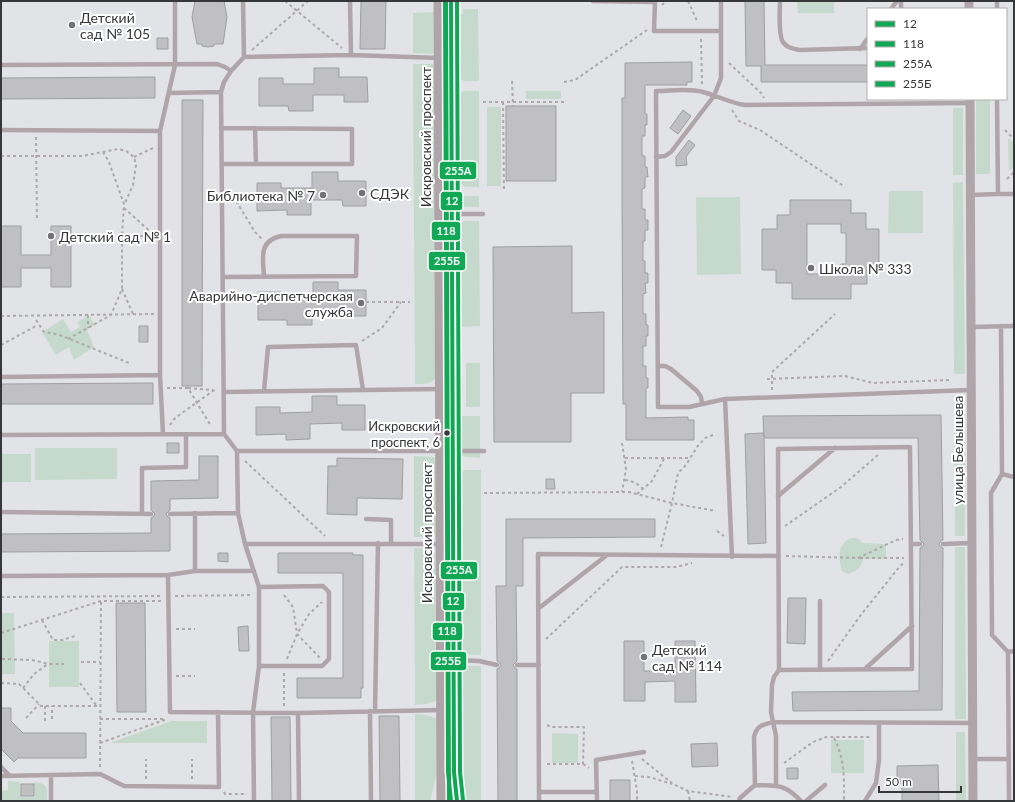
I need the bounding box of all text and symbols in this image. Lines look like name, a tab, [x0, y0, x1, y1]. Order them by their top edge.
legend	[867, 8, 1007, 100]
place label: Детский сад № 105	[80, 9, 150, 42]
text: 12	[903, 16, 917, 31]
marker: Детский сад № 105	[67, 20, 77, 30]
text: 118	[903, 36, 924, 51]
text: 255А	[903, 56, 933, 71]
street label: Искровский проспект	[417, 67, 434, 207]
text: 255Б	[903, 76, 931, 91]
line badge: 255А	[439, 161, 477, 180]
text: 255А	[445, 164, 472, 177]
place label: СДЭК	[370, 185, 410, 202]
place label: Библиотека № 7	[207, 187, 315, 204]
marker: СДЭК	[357, 188, 367, 198]
marker: Библиотека № 7	[318, 190, 328, 200]
line badge: 12	[440, 191, 463, 211]
text: 12	[446, 194, 458, 207]
line badge: 118	[431, 221, 461, 241]
text: 118	[436, 224, 456, 237]
place label: Детский сад № 1	[59, 228, 171, 245]
marker: Детский сад № 1	[46, 231, 56, 241]
line badge: 255Б	[428, 251, 466, 271]
text: 255Б	[434, 254, 460, 267]
place label: Школа № 333	[819, 260, 912, 277]
marker: Школа № 333	[806, 263, 816, 273]
place label: Аварийно-диспетчерская служба	[189, 287, 353, 320]
marker: Аварийно-диспетчерская служба	[356, 298, 366, 308]
street label: улица Белышева	[949, 395, 966, 504]
place label: Искровский проспект, 6	[368, 418, 440, 450]
marker: Искровский проспект, 6	[442, 428, 452, 438]
street label: Искровский проспект	[418, 463, 435, 603]
line badge: 255А	[440, 561, 478, 580]
text: 255А	[446, 563, 473, 576]
line badge: 12	[442, 592, 465, 611]
text: 12	[447, 594, 459, 607]
line badge: 118	[432, 622, 463, 641]
text: 118	[437, 624, 457, 637]
place label: Детский сад № 114	[652, 641, 722, 674]
line badge: 255Б	[430, 651, 467, 671]
marker: Детский сад № 114	[639, 652, 649, 662]
text: 255Б	[435, 654, 461, 667]
scale bar	[879, 768, 961, 794]
text: 50 m	[885, 774, 912, 789]

